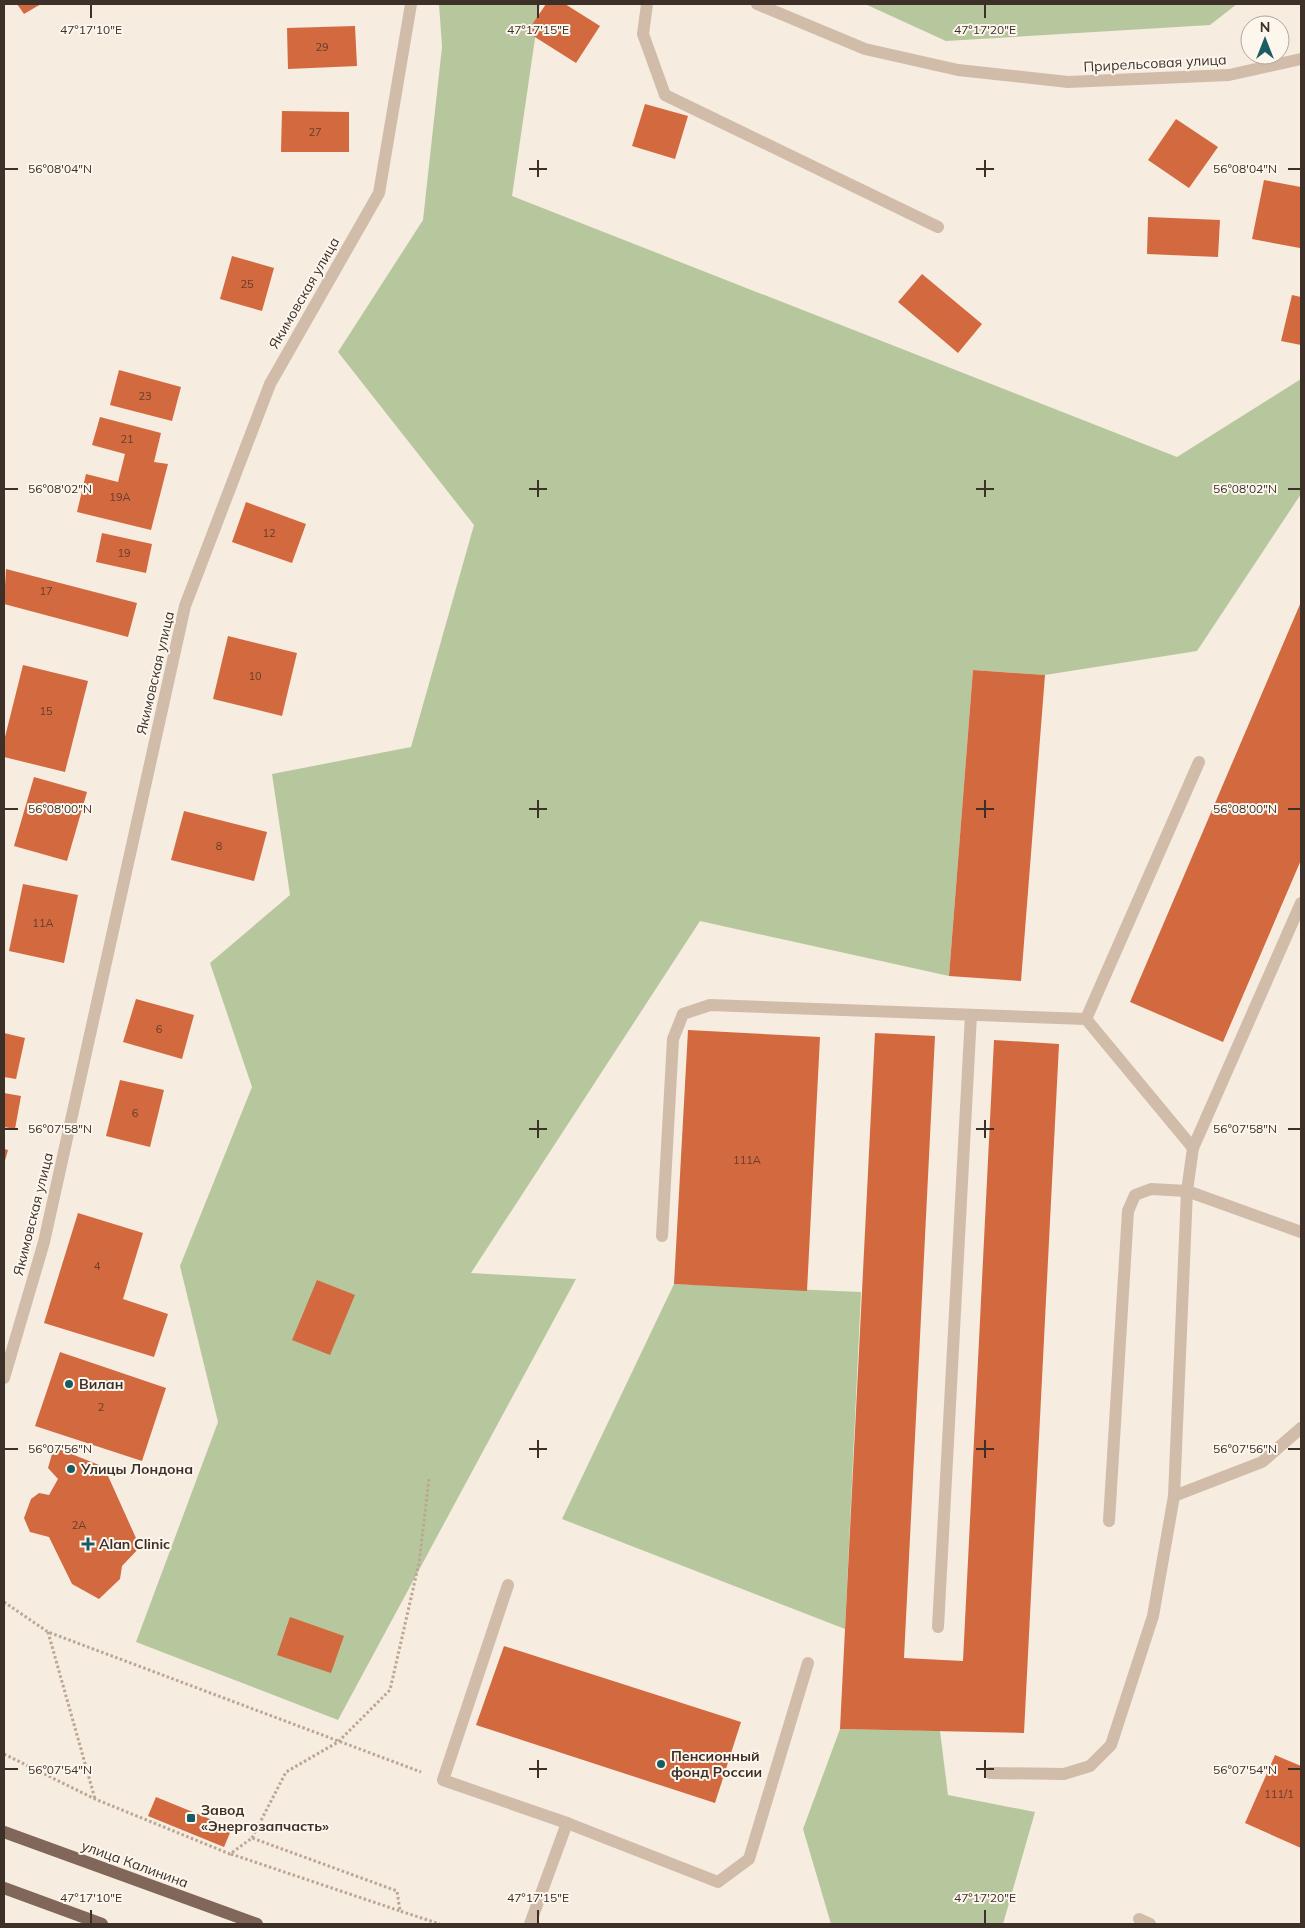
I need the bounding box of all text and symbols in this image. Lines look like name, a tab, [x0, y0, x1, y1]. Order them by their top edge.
north arrow	[1240, 15, 1290, 65]
text: N	[1260, 18, 1270, 36]
text: 47°17'10"E	[60, 22, 122, 37]
text: 47°17'15"E	[507, 22, 569, 37]
text: 47°17'20"E	[954, 22, 1016, 37]
house number: 29	[315, 40, 329, 54]
street label: Прирельсовая улица	[1083, 50, 1227, 76]
house number: 27	[308, 125, 322, 139]
text: 56°08'04"N	[28, 161, 92, 176]
text: 56°08'04"N	[1213, 161, 1277, 176]
street label: Якимовская улица	[265, 234, 343, 352]
house number: 25	[240, 277, 254, 291]
house number: 23	[138, 389, 152, 403]
house number: 21	[120, 432, 134, 446]
text: 56°08'02"N	[28, 481, 92, 496]
text: 56°08'02"N	[1213, 481, 1277, 496]
house number: 19А	[109, 490, 131, 504]
house number: 12	[262, 526, 276, 540]
house number: 19	[117, 546, 131, 560]
house number: 17	[39, 584, 53, 598]
street label: Якимовская улица	[132, 610, 178, 736]
house number: 10	[248, 669, 262, 683]
house number: 15	[39, 704, 53, 718]
text: 56°08'00"N	[28, 801, 92, 816]
text: 56°08'00"N	[1213, 801, 1277, 816]
house number: 8	[216, 839, 223, 853]
house number: 11А	[32, 916, 54, 930]
house number: 6	[156, 1022, 163, 1036]
house number: 6	[132, 1106, 139, 1120]
text: 56°07'58"N	[28, 1121, 92, 1136]
text: 56°07'58"N	[1213, 1121, 1277, 1136]
street label: Якимовская улица	[9, 1151, 57, 1277]
house number: 111А	[733, 1153, 761, 1167]
house number: 4	[94, 1259, 101, 1273]
place label: Вилан	[79, 1375, 123, 1393]
marker: Вилан	[63, 1378, 75, 1390]
house number: 2	[98, 1400, 105, 1414]
text: 56°07'56"N	[28, 1441, 92, 1456]
text: 56°07'56"N	[1213, 1441, 1277, 1456]
place label: Улицы Лондона	[80, 1460, 193, 1478]
marker: Улицы Лондона	[65, 1463, 77, 1475]
house number: 2А	[72, 1518, 86, 1532]
place label: Alan Clinic	[99, 1535, 170, 1553]
marker: Alan Clinic	[81, 1537, 95, 1551]
place label: Пенсионный фонд России	[671, 1747, 762, 1781]
marker: Пенсионный фонд России	[655, 1758, 667, 1770]
text: 56°07'54"N	[28, 1762, 92, 1777]
text: 56°07'54"N	[1213, 1762, 1277, 1777]
house number: 111/1	[1264, 1787, 1294, 1801]
place label: Завод «Энергозапчасть»	[201, 1801, 329, 1835]
marker: Завод «Энергозапчасть»	[185, 1812, 197, 1824]
street label: улица Калинина	[79, 1836, 191, 1892]
text: 47°17'10"E	[60, 1890, 122, 1905]
text: 47°17'15"E	[507, 1890, 569, 1905]
text: 47°17'20"E	[954, 1890, 1016, 1905]

